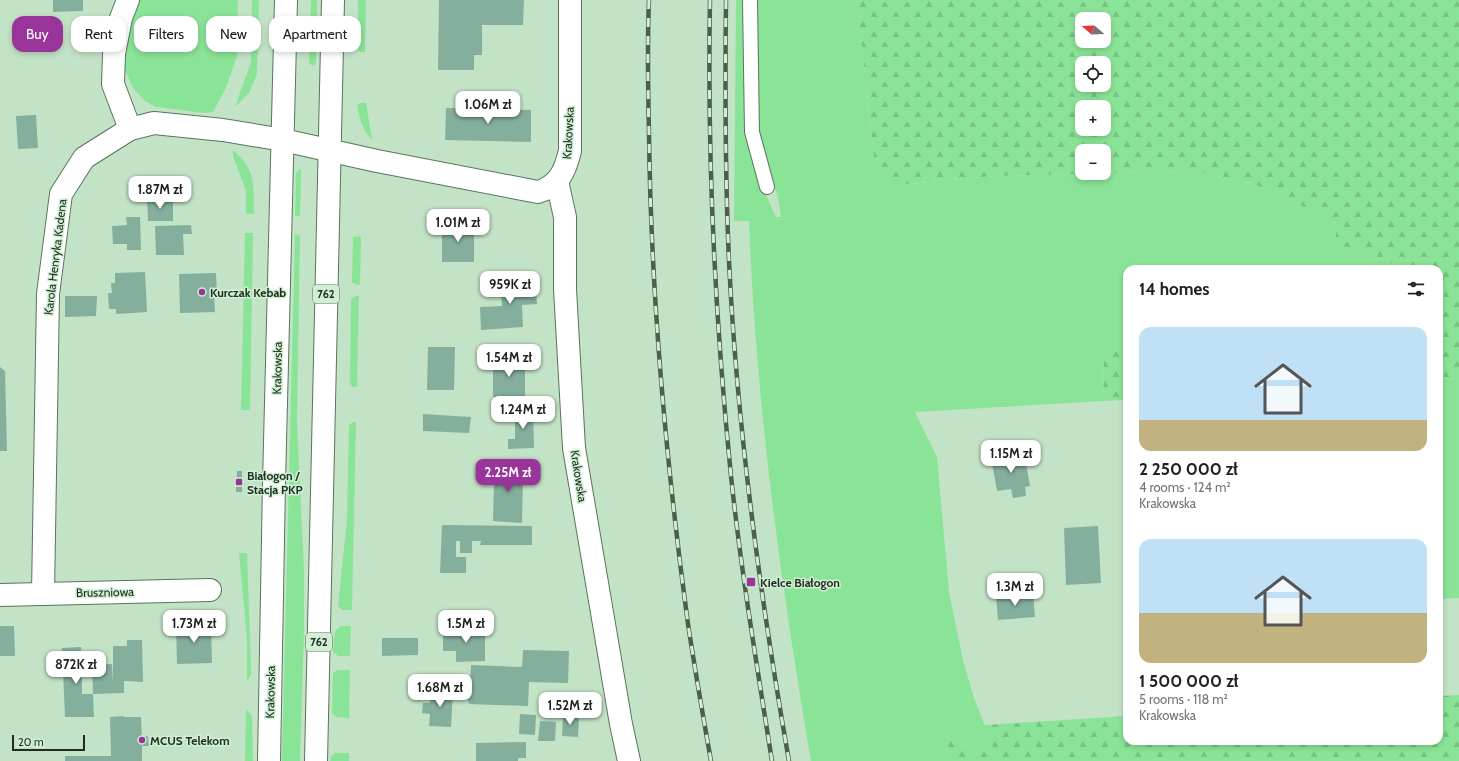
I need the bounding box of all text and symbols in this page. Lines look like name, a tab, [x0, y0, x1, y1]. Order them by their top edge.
north arrow	[1075, 12, 1111, 48]
map controls	[1075, 12, 1111, 180]
chip: Buy	[12, 16, 63, 52]
chip: Rent	[71, 16, 126, 52]
chip: Filters	[134, 16, 198, 52]
chip: New	[206, 16, 261, 52]
chip: Apartment	[269, 16, 361, 52]
button: locate	[1075, 56, 1111, 92]
pin: 1.06M zł	[447, 91, 529, 125]
text: 1.06M zł	[464, 96, 512, 112]
button: +	[1075, 100, 1111, 136]
street label: Krakowska	[559, 106, 577, 160]
button: −	[1075, 144, 1111, 180]
pin: 1.87M zł	[119, 176, 201, 210]
text: 1.87M zł	[137, 181, 183, 197]
street label: Karola Henryka Kadena	[40, 198, 70, 316]
pin: 1.01M zł	[417, 209, 499, 243]
text: 1.01M zł	[436, 214, 480, 230]
pin: 959K zł	[473, 271, 547, 305]
text: 959K zł	[489, 276, 531, 292]
icon: filters	[1405, 278, 1427, 300]
text: 14 homes	[1139, 279, 1209, 299]
place label: Kurczak Kebab	[210, 285, 286, 300]
road number: 762	[313, 285, 339, 303]
marker: Kurczak Kebab	[197, 287, 207, 297]
street label: Krakowska	[269, 341, 285, 394]
pin: 1.54M zł	[468, 344, 550, 378]
text: 1.54M zł	[486, 349, 532, 365]
icon: home	[1247, 353, 1319, 425]
pin: 1.24M zł	[482, 396, 564, 430]
text: 1.24M zł	[500, 401, 546, 417]
pin: 1.15M zł	[970, 440, 1052, 474]
text: 1.15M zł	[990, 445, 1032, 461]
street label: Krakowska	[567, 449, 591, 503]
pin: 2.25M zł	[467, 459, 549, 493]
text: 2 250 000 zł	[1139, 459, 1238, 479]
text: 2.25M zł	[485, 464, 531, 480]
place label: Białogon / Stacja PKP	[247, 468, 303, 497]
marker: Białogon / Stacja PKP	[234, 477, 244, 487]
text: 4 rooms · 124 m²	[1139, 479, 1231, 495]
text: Krakowska	[1139, 495, 1196, 511]
icon: home	[1247, 565, 1319, 637]
pin: 1.3M zł	[978, 573, 1052, 607]
place label: Kielce Białogon	[760, 575, 840, 590]
marker: Kielce Białogon	[745, 576, 757, 588]
text: 1.3M zł	[996, 578, 1034, 594]
street label: Bruszniowa	[76, 584, 134, 600]
pin: 1.73M zł	[153, 610, 235, 644]
pin: 1.5M zł	[429, 610, 503, 644]
text: 1.73M zł	[172, 615, 216, 631]
text: 1.5M zł	[447, 615, 485, 631]
road number: 762	[306, 633, 332, 651]
pin: 872K zł	[39, 651, 113, 685]
text: 872K zł	[55, 656, 97, 672]
street label: Krakowska	[262, 665, 278, 718]
text: 1 500 000 zł	[1139, 671, 1238, 691]
pin: 1.68M zł	[399, 674, 481, 708]
text: 1.68M zł	[417, 679, 463, 695]
text: 5 rooms · 118 m²	[1139, 691, 1228, 707]
pin: 1.52M zł	[529, 692, 611, 726]
text: 1.52M zł	[548, 697, 592, 713]
text: Krakowska	[1139, 707, 1196, 723]
scale bar	[12, 733, 85, 752]
place label: MCUS Telekom	[150, 733, 230, 748]
text: 20 m	[18, 735, 44, 749]
marker: MCUS Telekom	[137, 735, 147, 745]

